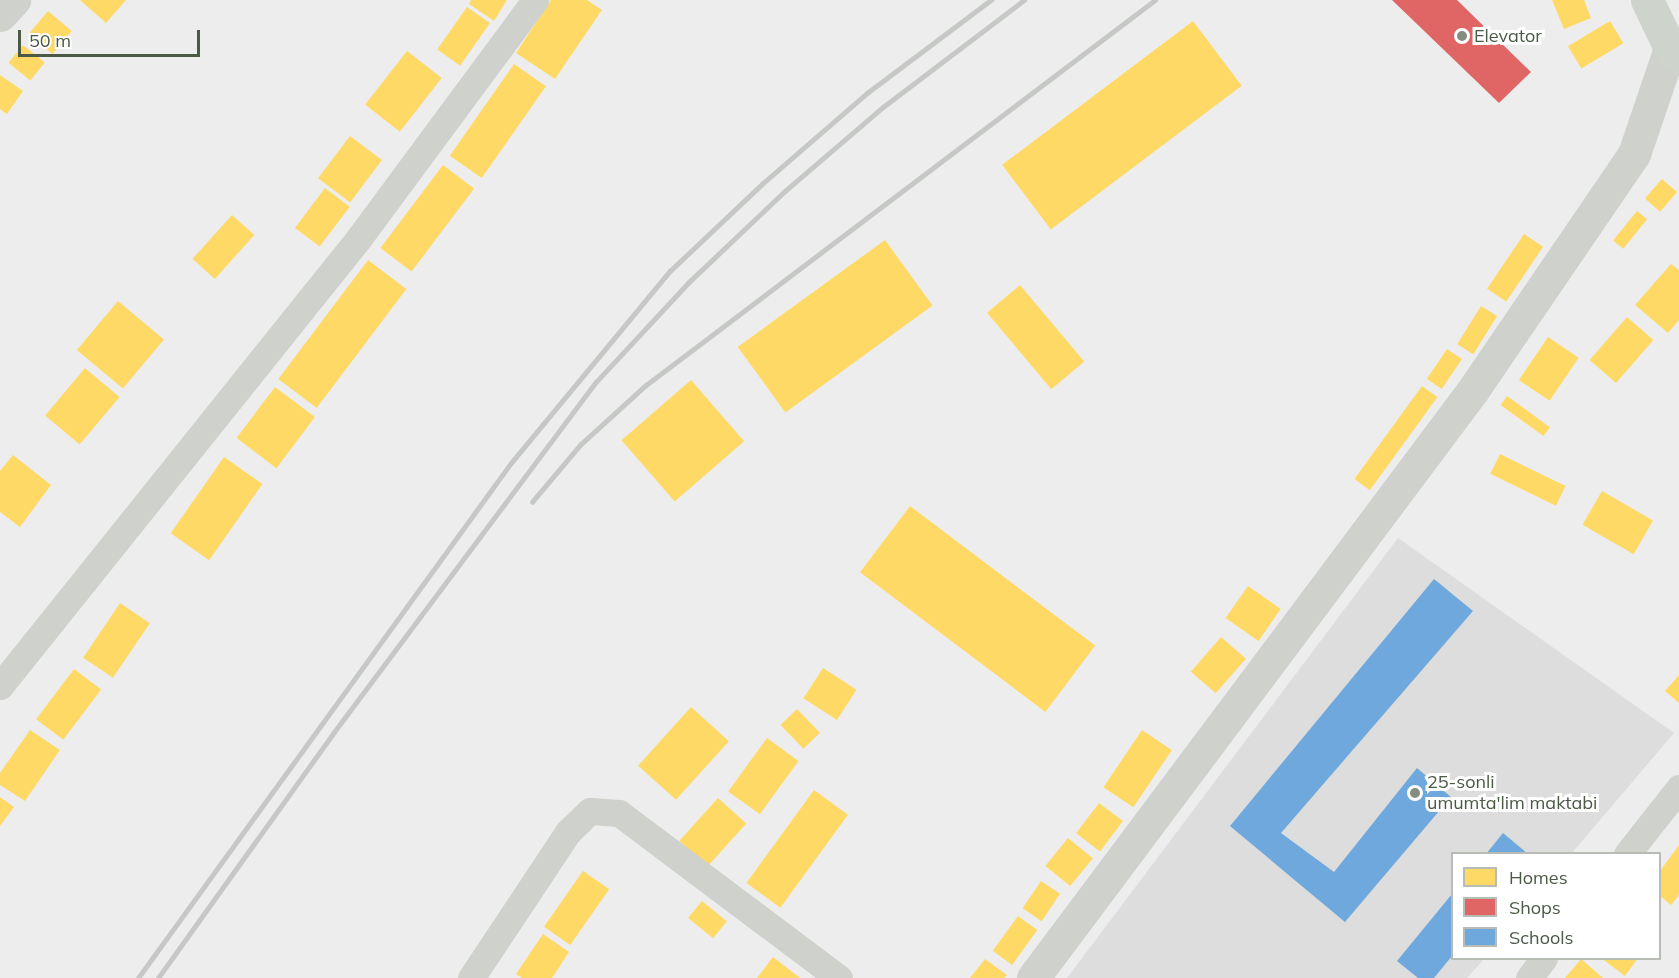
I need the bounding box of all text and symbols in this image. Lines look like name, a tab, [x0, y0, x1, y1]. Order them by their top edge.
scale bar	[21, 18, 202, 56]
place label: Elevator	[1474, 25, 1542, 47]
text: 50 m	[29, 29, 71, 52]
marker: Elevator	[1455, 29, 1469, 43]
place label: 25-sonli umumta'lim maktabi	[1427, 772, 1597, 814]
marker: 25-sonli umumta'lim maktabi	[1408, 786, 1422, 800]
legend	[1451, 852, 1661, 960]
text: Homes	[1509, 866, 1568, 889]
text: Shops	[1509, 896, 1561, 919]
text: Schools	[1509, 926, 1573, 949]

